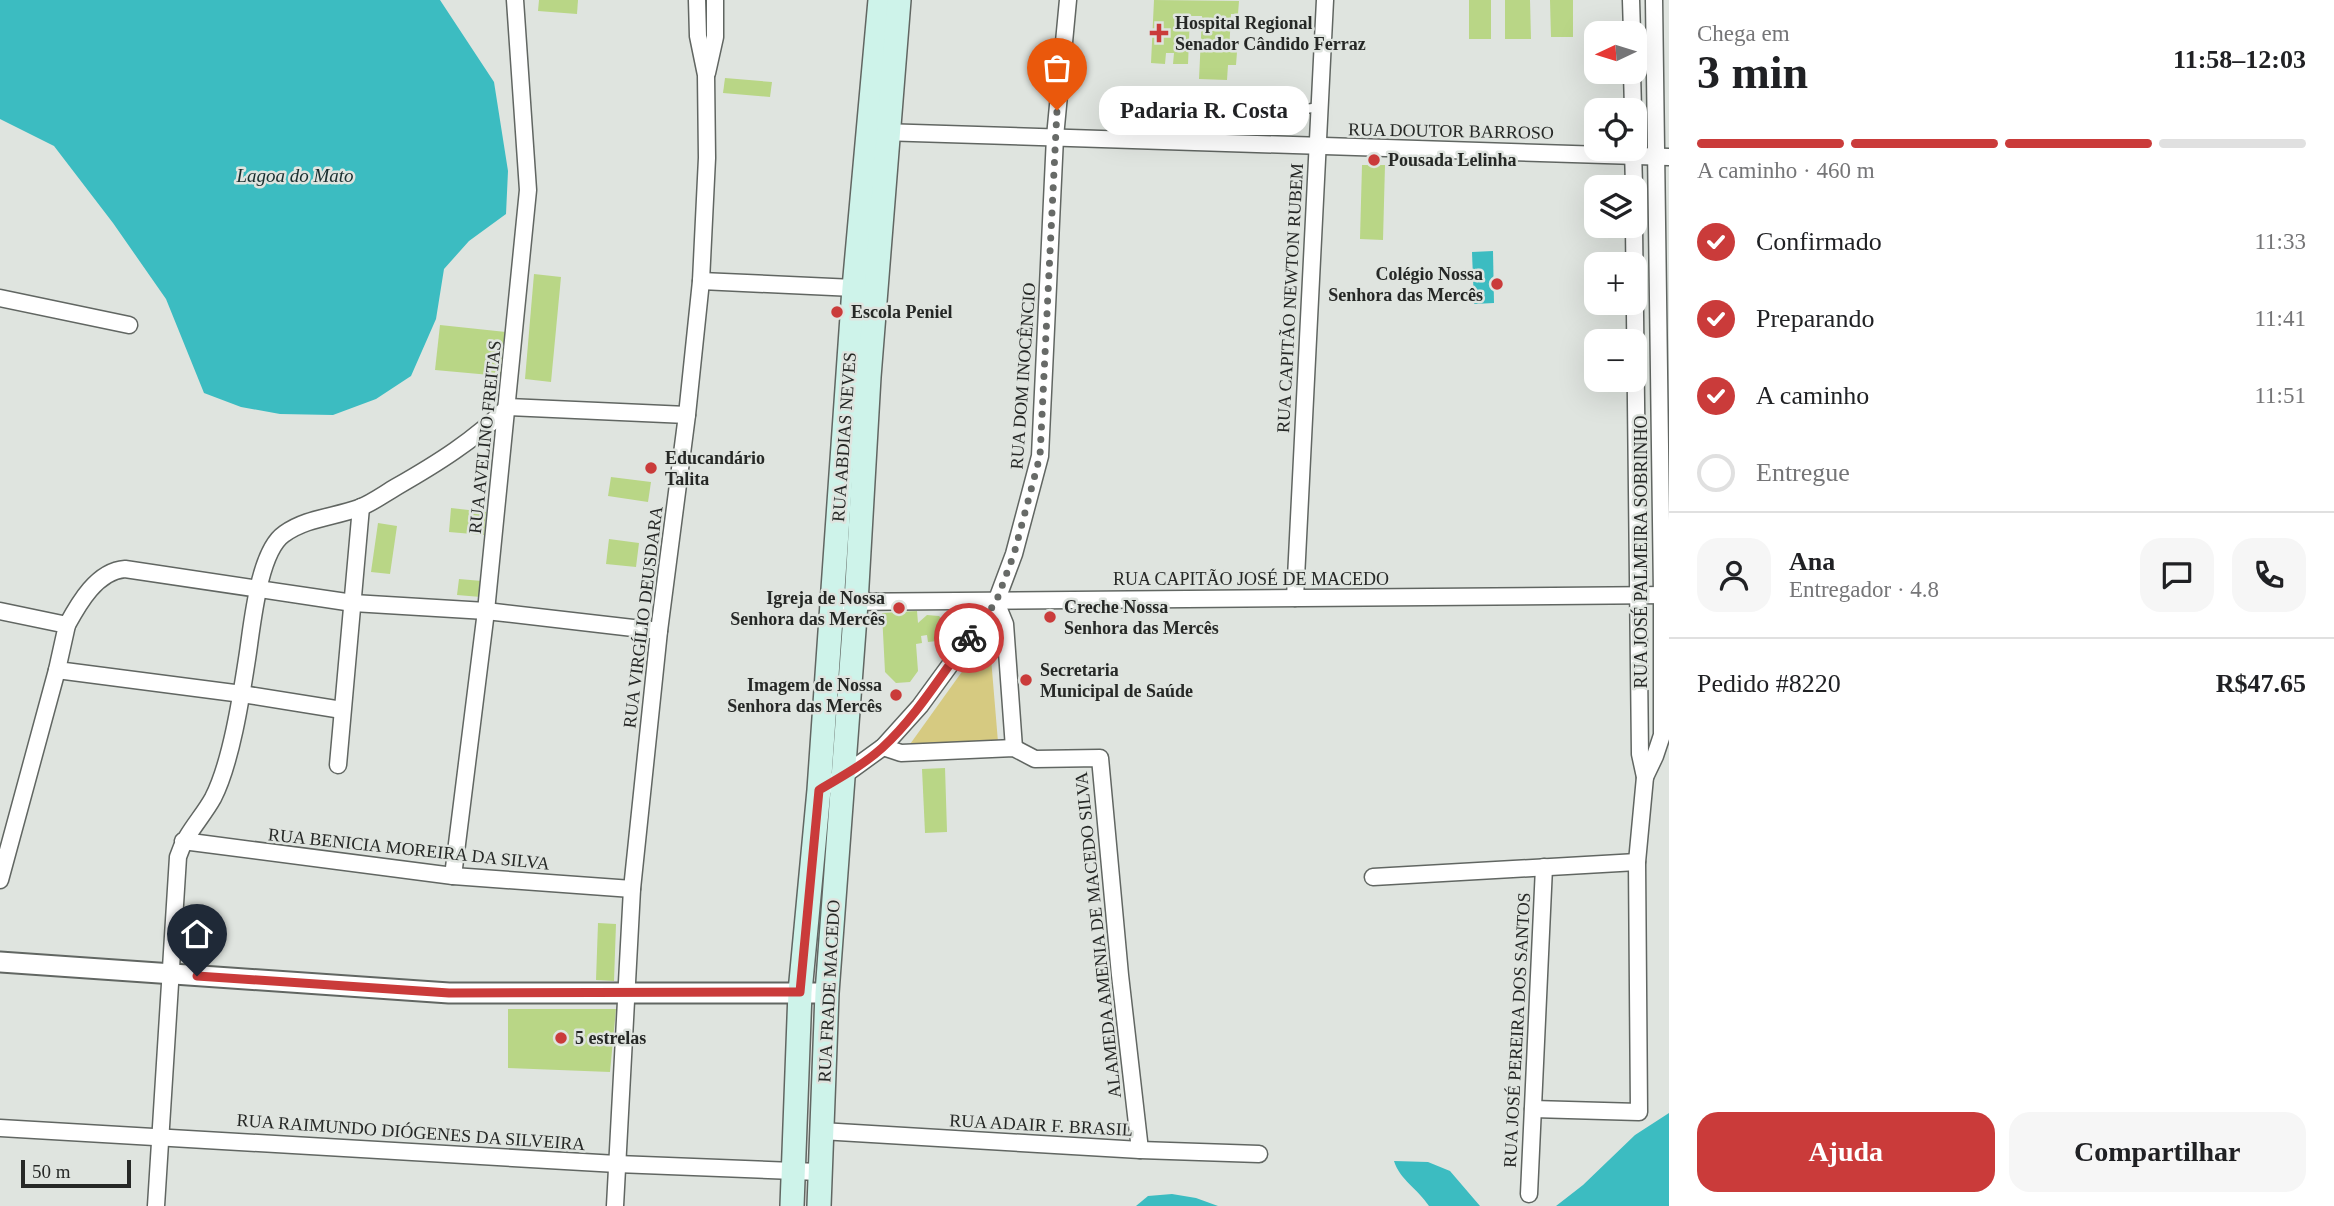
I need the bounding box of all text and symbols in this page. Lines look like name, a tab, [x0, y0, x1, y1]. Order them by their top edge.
place label: Hospital Regional Senador Cândido Ferraz	[1175, 13, 1366, 54]
north arrow	[1584, 21, 1647, 84]
map controls	[1584, 21, 1647, 392]
text: Chega em	[1697, 21, 1790, 46]
marker: Hospital Regional Senador Cândido Ferraz	[1149, 23, 1169, 43]
pin	[1027, 38, 1087, 110]
text: 11:58–12:03	[2173, 45, 2306, 74]
text: 3 min	[1697, 47, 1808, 98]
icon: bag	[1038, 49, 1076, 87]
callout: Padaria R. Costa	[1099, 86, 1309, 134]
text: Padaria R. Costa	[1120, 98, 1288, 123]
button: locate	[1584, 98, 1647, 161]
street label: RUA DOUTOR BARROSO	[1348, 119, 1554, 143]
place label: Pousada Lelinha	[1388, 150, 1517, 170]
marker: Pousada Lelinha	[1366, 152, 1382, 168]
text: A caminho · 460 m	[1697, 158, 1875, 183]
street label: RUA CAPITÃO NEWTON RUBEM	[1272, 163, 1307, 433]
water label: Lagoa do Mato	[235, 165, 354, 186]
button: layers	[1584, 175, 1647, 238]
icon: check	[1697, 223, 1735, 261]
text: Confirmado	[1756, 227, 1882, 256]
text: 11:33	[2254, 229, 2306, 254]
button: +	[1584, 252, 1647, 315]
place label: Colégio Nossa Senhora das Mercês	[1328, 264, 1483, 305]
marker: Colégio Nossa Senhora das Mercês	[1489, 276, 1505, 292]
street label: RUA DOM INOCÊNCIO	[1006, 282, 1039, 470]
icon: check	[1697, 300, 1735, 338]
place label: Escola Peniel	[851, 302, 953, 322]
marker: Escola Peniel	[829, 304, 845, 320]
text: Preparando	[1756, 304, 1874, 333]
text: 11:41	[2254, 306, 2306, 331]
button: −	[1584, 329, 1647, 392]
street label: RUA AVELINO FREITAS	[465, 339, 505, 535]
street label: RUA ABDIAS NEVES	[828, 351, 860, 523]
icon: check	[1697, 377, 1735, 415]
text: A caminho	[1756, 381, 1869, 410]
text: 11:51	[2254, 383, 2306, 408]
street label: RUA JOSÉ PALMEIRA SOBRINHO	[1630, 416, 1651, 688]
place label: Educandário Talita	[665, 448, 765, 489]
text: Entregue	[1756, 458, 1850, 487]
marker: Educandário Talita	[643, 460, 659, 476]
street label: RUA VIRGÍLIO DEUSDARA	[618, 505, 667, 729]
button: person	[1697, 538, 1771, 612]
button: chat	[2140, 538, 2214, 612]
button: phone	[2232, 538, 2306, 612]
text: Ana	[1789, 547, 1835, 576]
street label: RUA CAPITÃO JOSÉ DE MACEDO	[1113, 568, 1389, 589]
text: Entregador · 4.8	[1789, 577, 1939, 602]
place label: Igreja de Nossa Senhora das Mercês	[730, 588, 885, 629]
place label: Creche Nossa Senhora das Mercês	[1064, 597, 1219, 638]
marker: Igreja de Nossa Senhora das Mercês	[891, 600, 907, 616]
courier	[934, 603, 1004, 673]
marker: Creche Nossa Senhora das Mercês	[1042, 609, 1058, 625]
icon: bike	[950, 619, 988, 657]
place label: Secretaria Municipal de Saúde	[1040, 660, 1193, 701]
text: Pedido #8220	[1697, 669, 1841, 698]
text: R$47.65	[2216, 669, 2306, 698]
marker: Secretaria Municipal de Saúde	[1018, 672, 1034, 688]
place label: Imagem de Nossa Senhora das Mercês	[727, 675, 882, 716]
marker: Imagem de Nossa Senhora das Mercês	[888, 687, 904, 703]
street label: ALAMEDA AMENIA DE MACEDO SILVA	[1071, 771, 1125, 1099]
street label: RUA BENICIA MOREIRA DA SILVA	[267, 824, 551, 874]
street label: RUA JOSÉ PEREIRA DOS SANTOS	[1499, 892, 1534, 1168]
street label: RUA FRADE MACEDO	[814, 899, 844, 1083]
pin	[167, 904, 227, 976]
icon: home	[178, 915, 216, 953]
place label: 5 estrelas	[575, 1028, 646, 1048]
marker: 5 estrelas	[553, 1030, 569, 1046]
street label: RUA RAIMUNDO DIÓGENES DA SILVEIRA	[236, 1109, 586, 1154]
street label: RUA ADAIR F. BRASIL	[949, 1110, 1133, 1140]
button: Ajuda	[1697, 1112, 1995, 1192]
button: Compartilhar	[2009, 1112, 2306, 1192]
scale bar	[21, 1157, 131, 1189]
text: 50 m	[32, 1161, 71, 1182]

